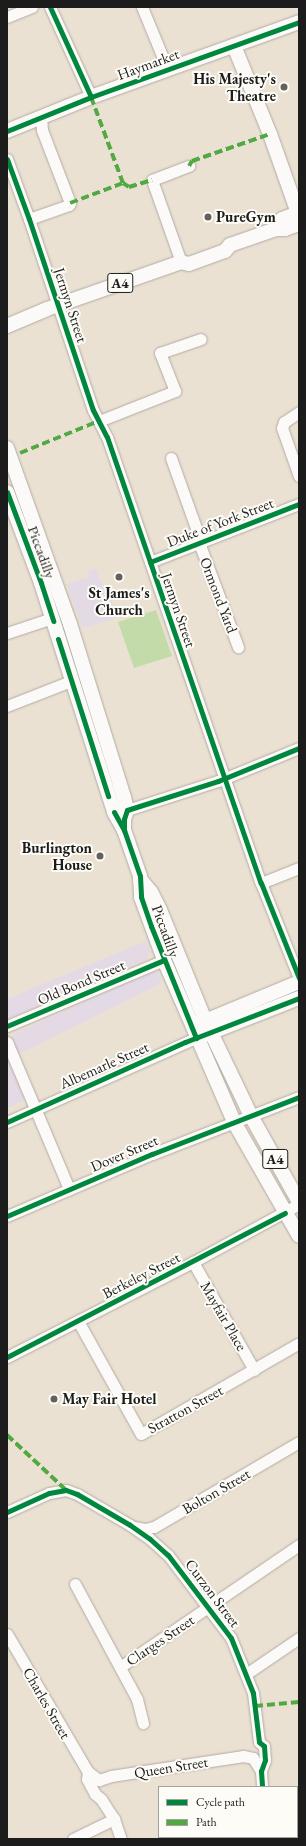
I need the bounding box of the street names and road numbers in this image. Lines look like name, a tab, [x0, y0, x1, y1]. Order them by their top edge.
street label: Haymarket	[114, 44, 182, 84]
street label: Jermyn Street	[50, 265, 92, 345]
road number: A4	[107, 271, 133, 295]
street label: Duke of York Street	[164, 493, 276, 551]
street label: Piccadilly	[24, 523, 60, 581]
street label: Ormond Yard	[196, 555, 242, 635]
street label: Jermyn Street	[158, 570, 200, 650]
street label: Piccadilly	[148, 902, 184, 960]
street label: Old Bond Street	[35, 955, 127, 1009]
street label: Albemarle Street	[57, 1037, 151, 1093]
street label: Dover Street	[88, 1131, 160, 1175]
road number: A4	[262, 1147, 288, 1171]
street label: Berkeley Street	[99, 1248, 183, 1302]
street label: Mayfair Place	[197, 1278, 251, 1354]
street label: Stratton Street	[144, 1381, 226, 1437]
street label: Bolton Street	[179, 1464, 253, 1518]
street label: Curzon Street	[182, 1555, 244, 1631]
street label: Clarges Street	[122, 1611, 198, 1669]
street label: Charles Street	[19, 1664, 75, 1742]
street label: Queen Street	[133, 1752, 209, 1782]

